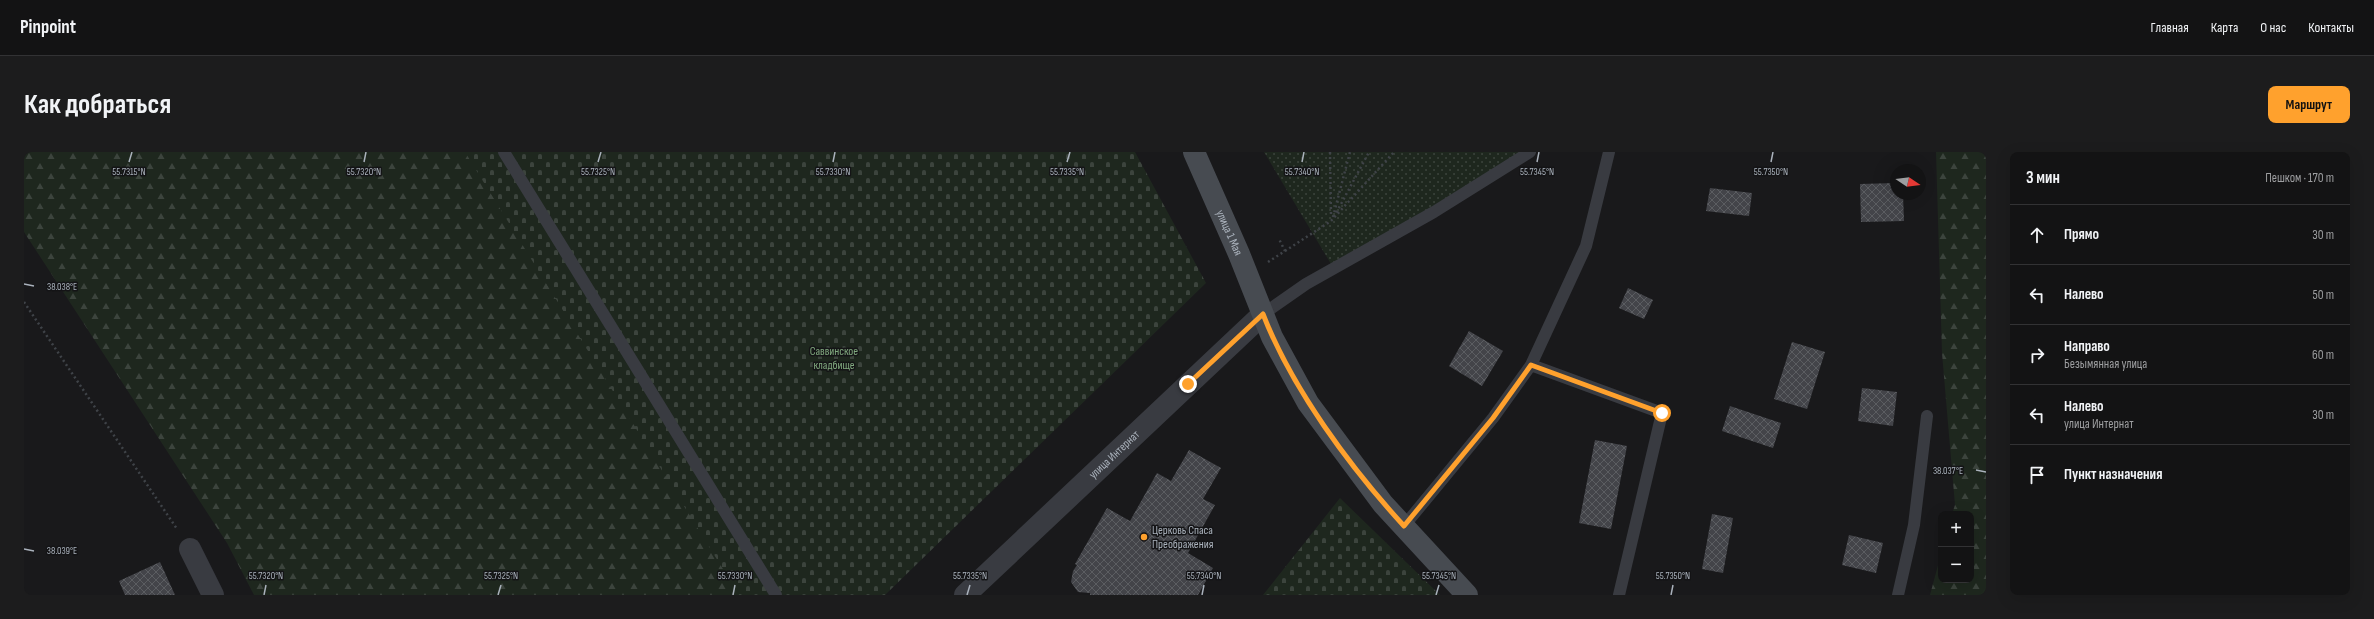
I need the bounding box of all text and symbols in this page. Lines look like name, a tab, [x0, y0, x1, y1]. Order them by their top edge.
text: Pinpoint	[20, 16, 76, 39]
text: Главная	[2151, 19, 2189, 36]
text: Карта	[2211, 19, 2238, 36]
text: О нас	[2260, 19, 2286, 36]
text: Контакты	[2308, 19, 2354, 36]
button: Маршрут	[2268, 86, 2350, 123]
text: Как добраться	[24, 88, 171, 121]
north arrow	[1890, 164, 1926, 200]
text: 55.7315°N	[112, 166, 146, 178]
text: 55.7320°N	[347, 166, 381, 178]
text: 55.7325°N	[581, 166, 615, 178]
text: 55.7330°N	[816, 166, 850, 178]
text: 55.7335°N	[1050, 166, 1084, 178]
text: 55.7340°N	[1285, 166, 1319, 178]
text: 55.7345°N	[1520, 166, 1554, 178]
text: 55.7350°N	[1754, 166, 1788, 178]
text: 3 мин	[2026, 168, 2060, 188]
text: Пешком · 170 m	[2265, 170, 2334, 186]
street label: улица 1 Мая	[1213, 207, 1246, 258]
icon: ahead	[2026, 224, 2048, 246]
text: Прямо	[2064, 225, 2099, 244]
text: 30 m	[2312, 227, 2334, 243]
text: 38.038°E	[47, 281, 77, 293]
icon: left	[2026, 284, 2048, 306]
text: Налево	[2064, 285, 2104, 304]
text: 50 m	[2313, 287, 2334, 303]
text: Направо	[2064, 337, 2110, 356]
park label: Саввинское кладбище	[810, 344, 858, 373]
icon: right	[2026, 344, 2048, 366]
text: 60 m	[2312, 347, 2334, 363]
text: Безымянная улица	[2064, 356, 2147, 372]
route end	[1179, 375, 1197, 393]
text: Налево	[2064, 397, 2104, 416]
route start	[1653, 404, 1671, 422]
icon: left	[2026, 404, 2048, 426]
text: 30 m	[2312, 407, 2334, 423]
text: улица Интернат	[2064, 416, 2134, 432]
street label: улица Интернат	[1086, 427, 1143, 482]
icon: arrive	[2026, 464, 2048, 486]
text: 38.037°E	[1933, 465, 1963, 477]
text: Пункт назначения	[2064, 465, 2162, 484]
map controls	[1938, 511, 1974, 583]
button: +	[1938, 511, 1974, 547]
place label: Церковь Спаса Преображения	[1152, 523, 1214, 552]
marker: Церковь Спаса Преображения	[1139, 532, 1149, 542]
text: 38.039°E	[47, 545, 77, 557]
button: −	[1938, 547, 1974, 583]
text: 55.7320°N	[249, 570, 283, 582]
text: 55.7325°N	[484, 570, 518, 582]
text: 55.7330°N	[718, 570, 752, 582]
text: 55.7335°N	[953, 570, 987, 582]
text: 55.7340°N	[1187, 570, 1221, 582]
text: 55.7345°N	[1422, 570, 1456, 582]
text: 55.7350°N	[1656, 570, 1690, 582]

